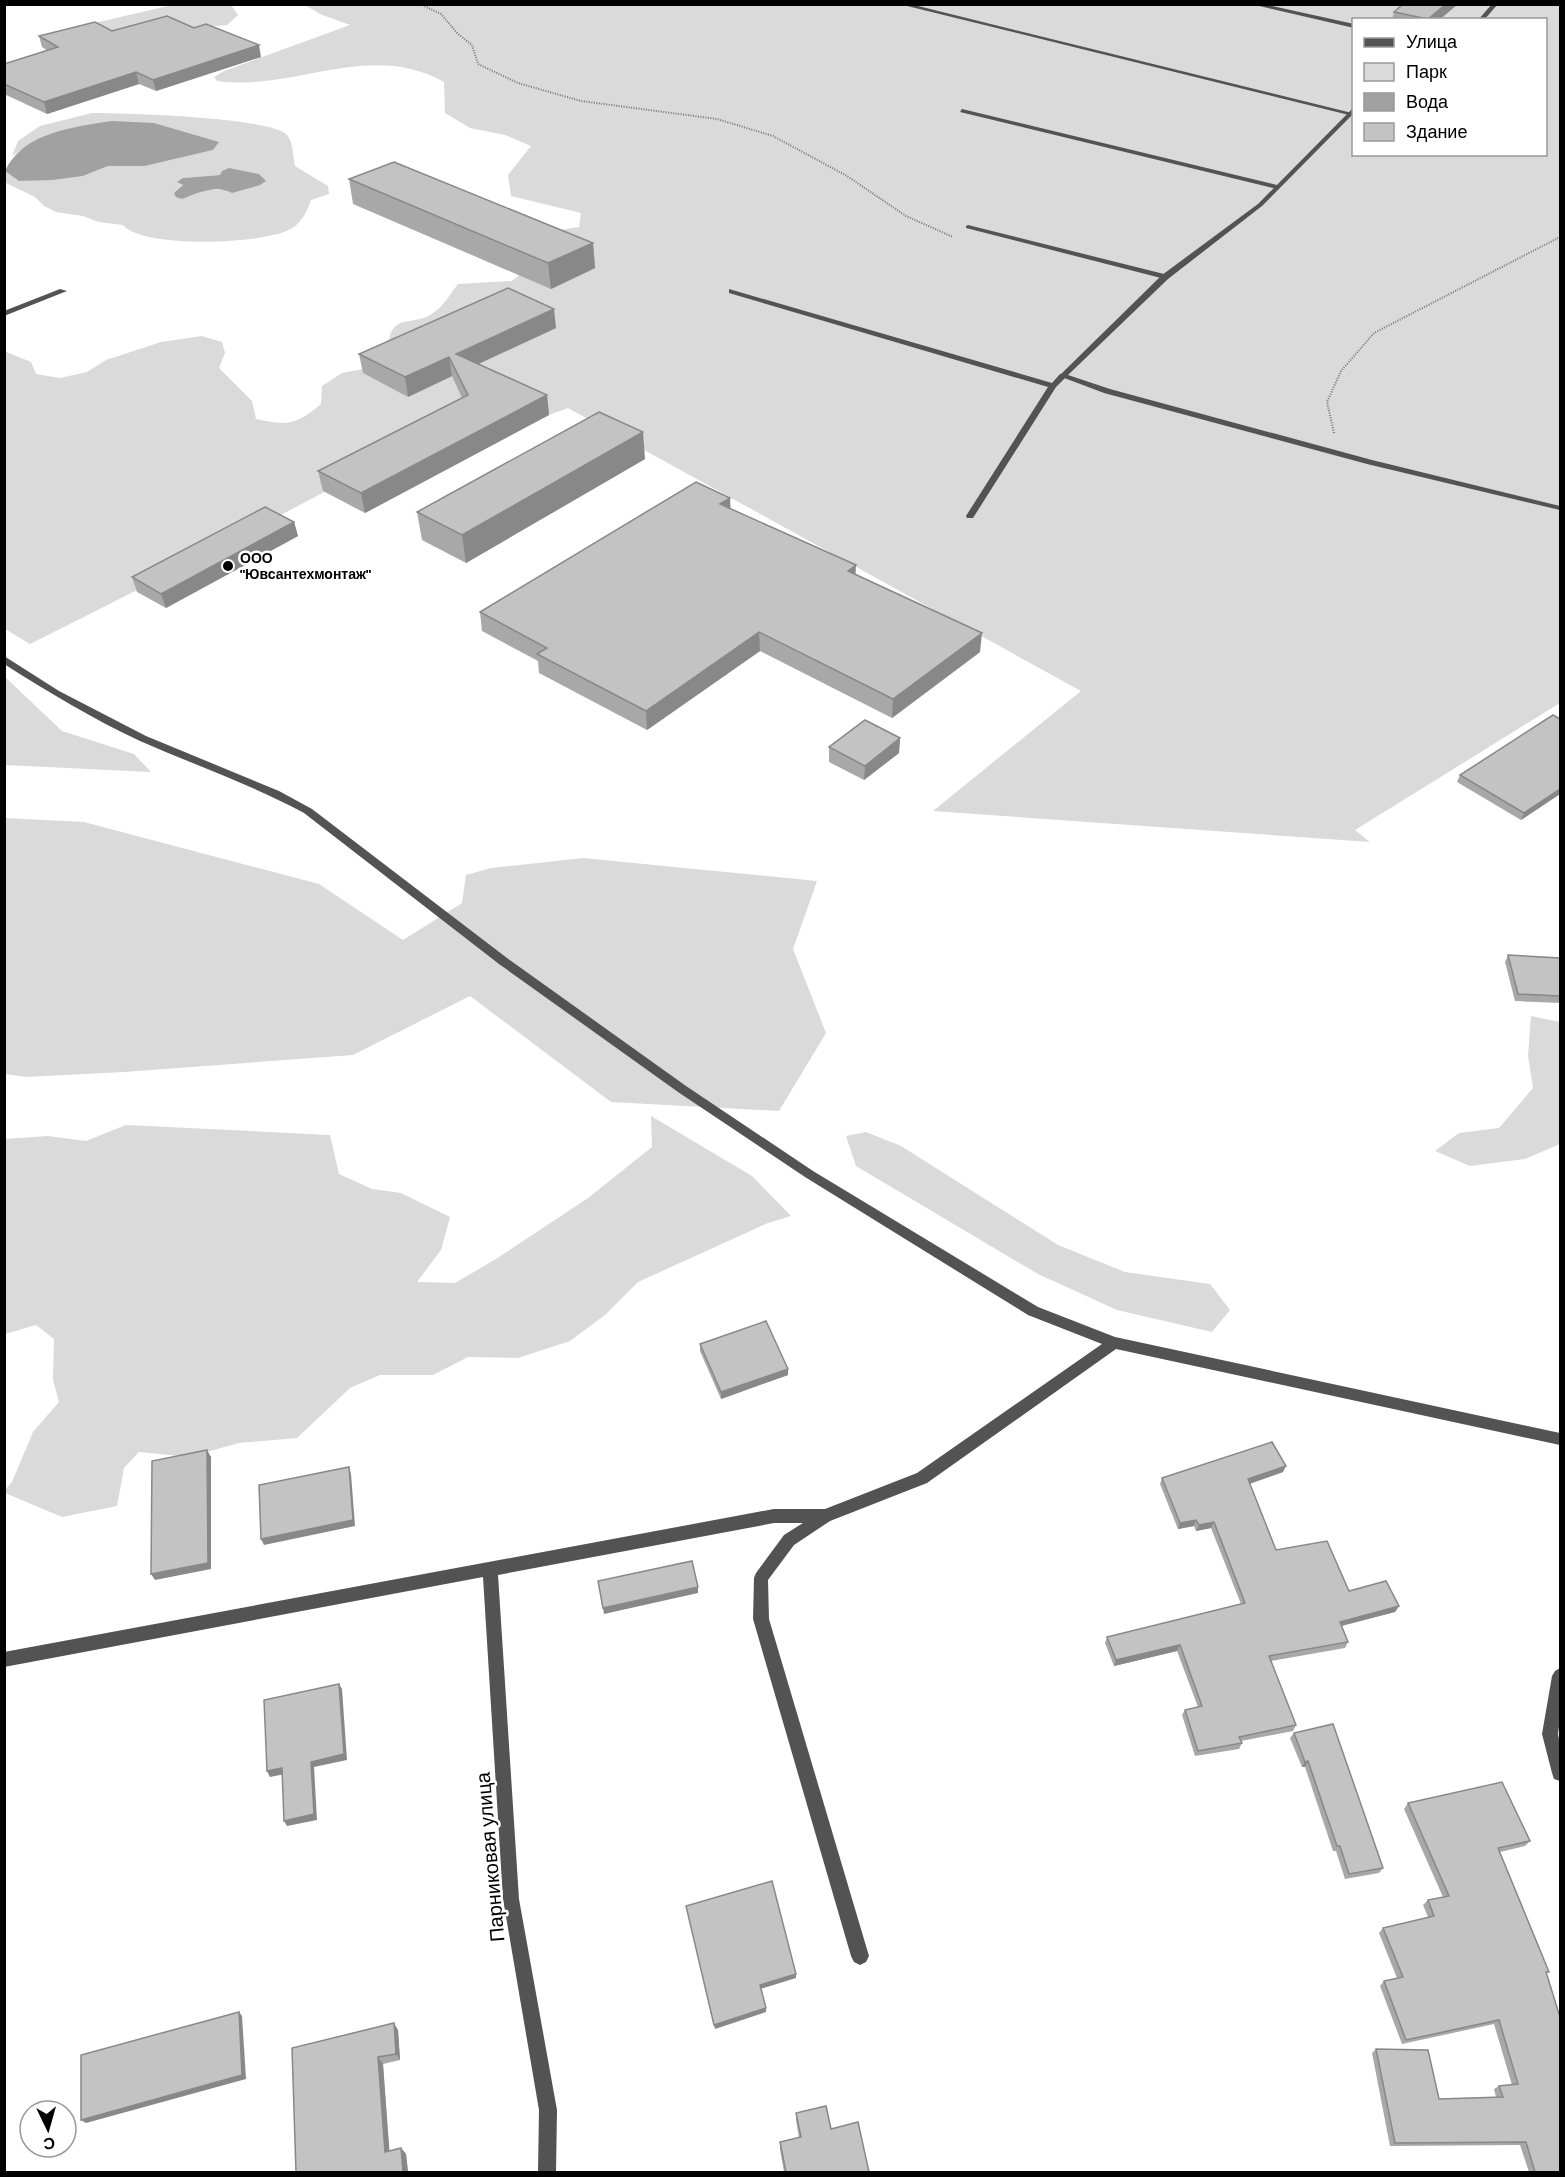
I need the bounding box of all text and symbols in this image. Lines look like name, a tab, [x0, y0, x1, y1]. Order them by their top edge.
legend	[1352, 18, 1547, 156]
text: Улица	[1406, 30, 1458, 52]
text: Парк	[1406, 60, 1447, 82]
text: Вода	[1406, 90, 1449, 112]
text: Здание	[1406, 120, 1467, 142]
place label: ООО "Ювсантехмонтаж"	[240, 549, 371, 582]
marker: ООО "Ювсантехмонтаж"	[221, 559, 235, 573]
street label: Парниковая улица	[470, 1770, 508, 1943]
north arrow	[18, 2099, 78, 2159]
text: С	[42, 2134, 56, 2154]

